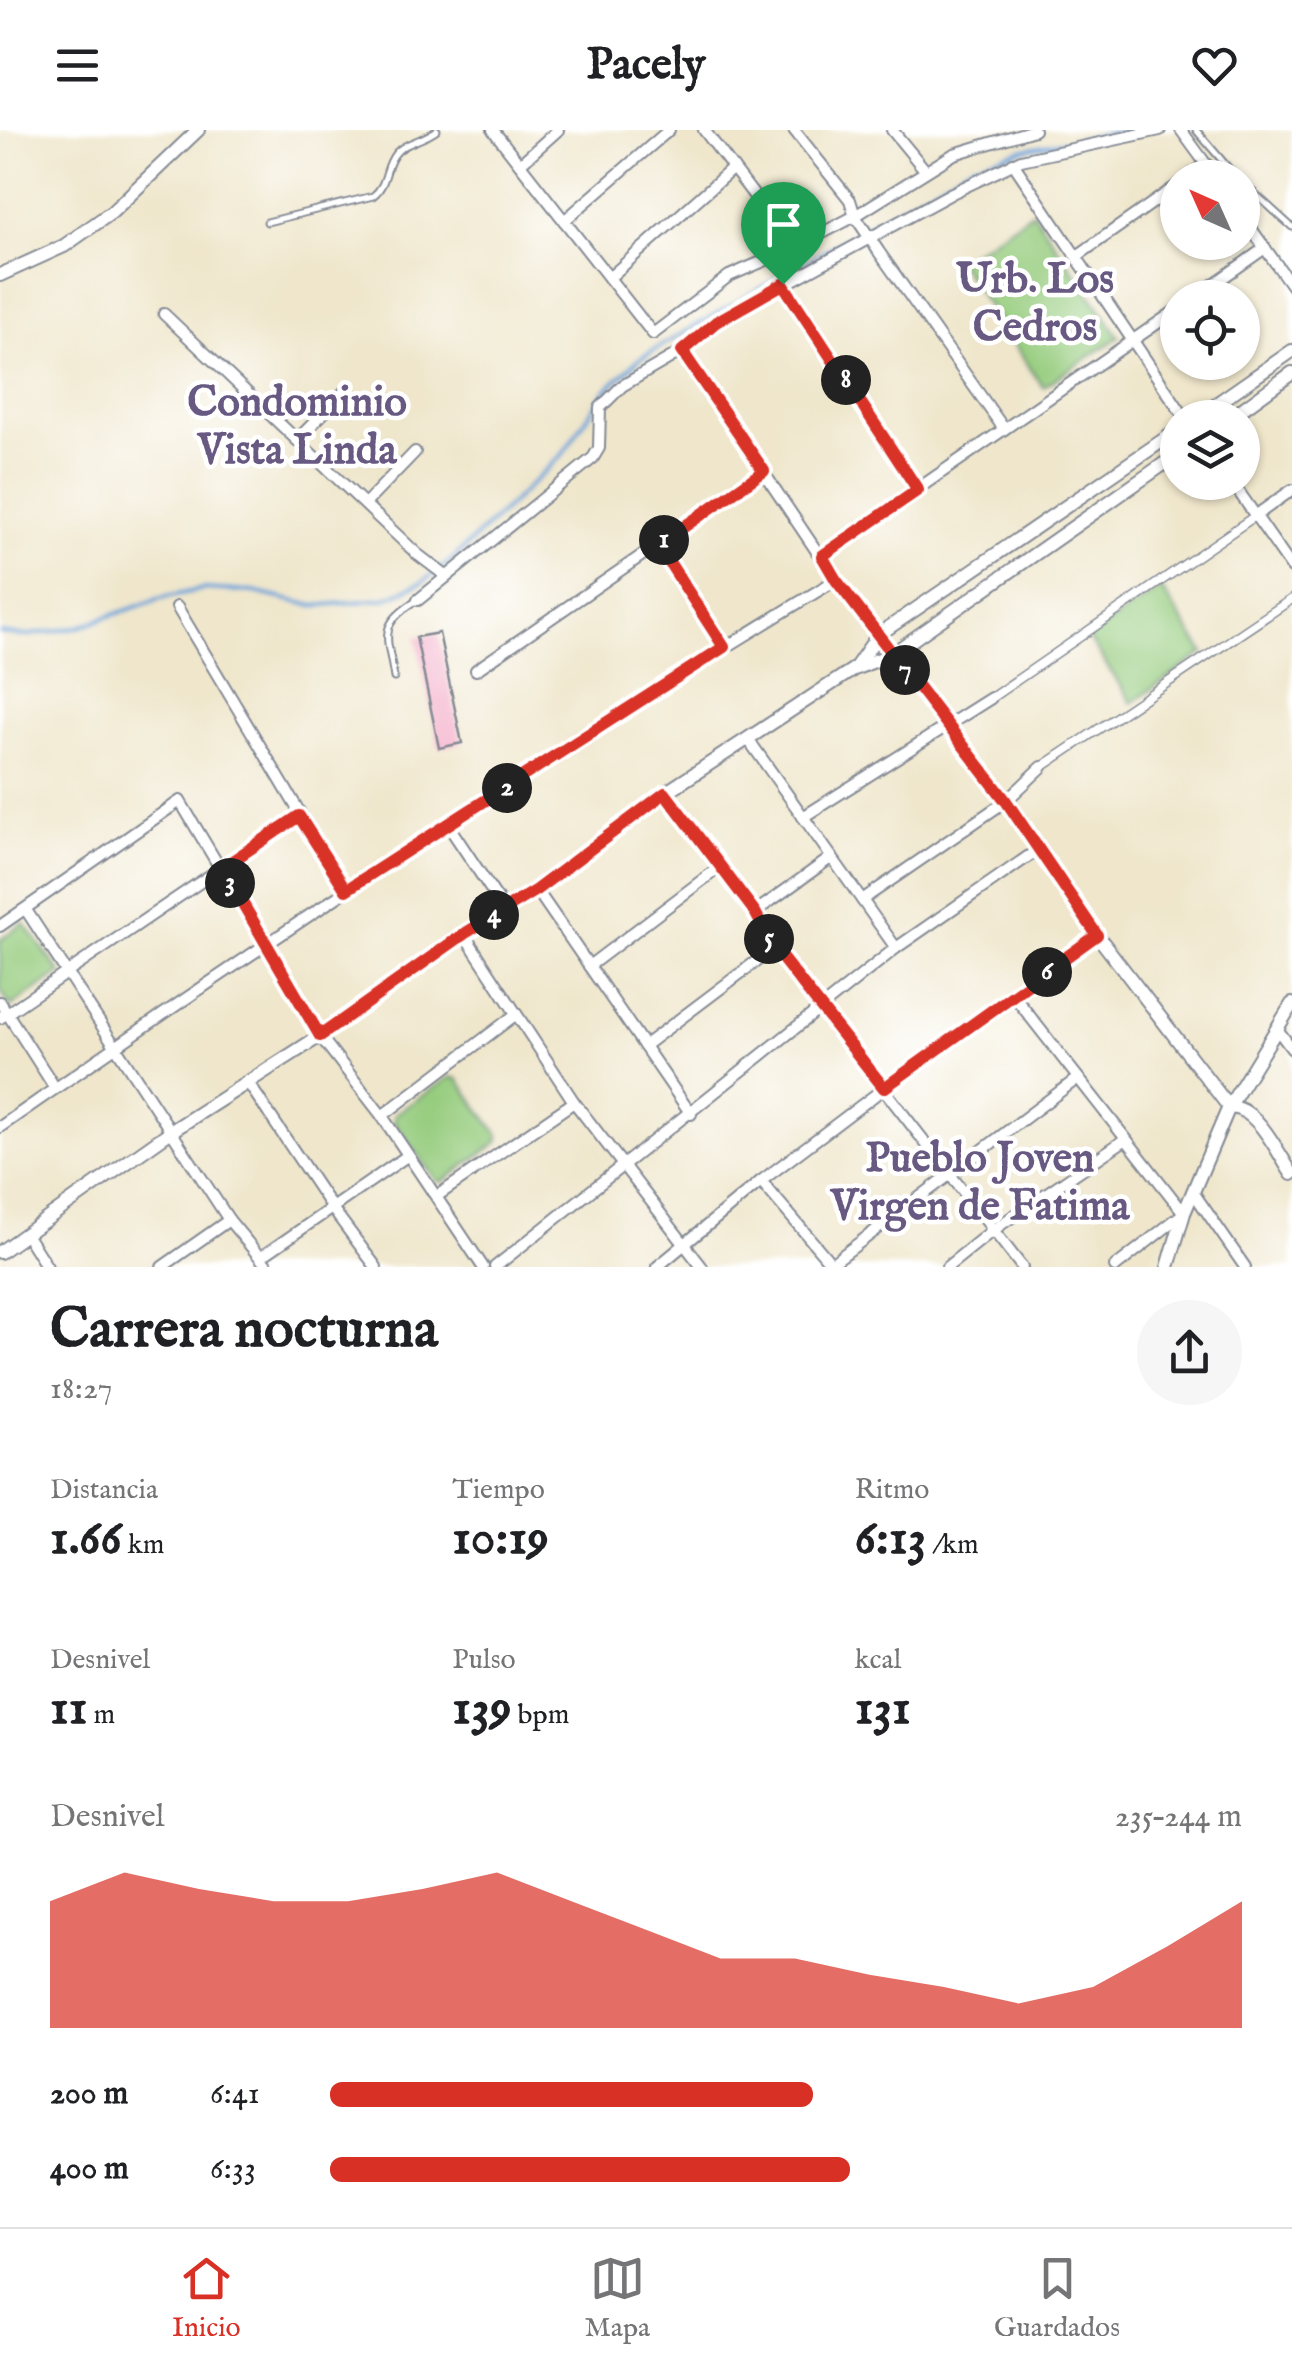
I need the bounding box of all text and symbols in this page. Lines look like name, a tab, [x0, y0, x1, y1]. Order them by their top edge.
text: Pacely	[586, 37, 706, 94]
icon: menu	[50, 38, 105, 93]
icon: heart	[1187, 38, 1242, 93]
north arrow	[1160, 160, 1260, 260]
map controls	[1160, 160, 1260, 500]
pin	[741, 182, 826, 285]
icon: arrive	[756, 197, 811, 252]
district label: Urb. Los Cedros	[956, 254, 1114, 355]
button: locate	[1160, 280, 1260, 380]
pin: 8	[821, 355, 871, 405]
text: 8	[841, 362, 851, 397]
district label: Condominio Vista Linda	[187, 377, 407, 478]
button: layers	[1160, 400, 1260, 500]
pin: 1	[639, 515, 689, 565]
text: 1	[659, 522, 669, 557]
pin: 7	[880, 645, 930, 695]
text: 7	[898, 652, 912, 687]
pin: 2	[482, 763, 532, 813]
text: 2	[500, 770, 514, 805]
pin: 3	[205, 858, 255, 908]
text: 3	[225, 865, 235, 900]
pin: 4	[469, 890, 519, 940]
text: 4	[487, 897, 501, 932]
pin: 5	[744, 914, 794, 964]
text: 5	[764, 921, 774, 956]
pin: 6	[1022, 947, 1072, 997]
text: 6	[1041, 954, 1053, 989]
district label: Pueblo Joven Virgen de Fatima	[829, 1133, 1130, 1234]
text: Carrera nocturna	[50, 1296, 438, 1366]
button: share	[1137, 1300, 1242, 1405]
text: 18:27	[50, 1369, 113, 1410]
text: Distancia	[50, 1473, 158, 1508]
text: Tiempo	[452, 1473, 545, 1508]
text: Ritmo	[855, 1473, 929, 1508]
text: 1.66	[50, 1508, 122, 1571]
text: 10:19	[452, 1508, 549, 1571]
text: 6:13	[855, 1508, 926, 1571]
text: km	[122, 1528, 164, 1563]
text: /km	[926, 1528, 979, 1563]
text: Desnivel	[50, 1643, 150, 1678]
text: Pulso	[452, 1643, 516, 1678]
text: kcal	[855, 1643, 901, 1678]
text: 11	[50, 1678, 87, 1741]
text: 139	[452, 1678, 511, 1741]
text: 131	[855, 1678, 911, 1741]
text: m	[87, 1698, 115, 1733]
text: bpm	[511, 1698, 569, 1733]
text: Desnivel	[50, 1797, 165, 1838]
text: 235–244 m	[1115, 1797, 1242, 1838]
text: 200 m	[50, 2074, 128, 2115]
text: 6:41	[210, 2074, 260, 2115]
text: 400 m	[50, 2149, 129, 2190]
text: 6:33	[210, 2149, 256, 2190]
tab: Inicio	[172, 2251, 241, 2346]
tab: Mapa	[584, 2251, 650, 2346]
tab: Guardados	[994, 2251, 1120, 2346]

